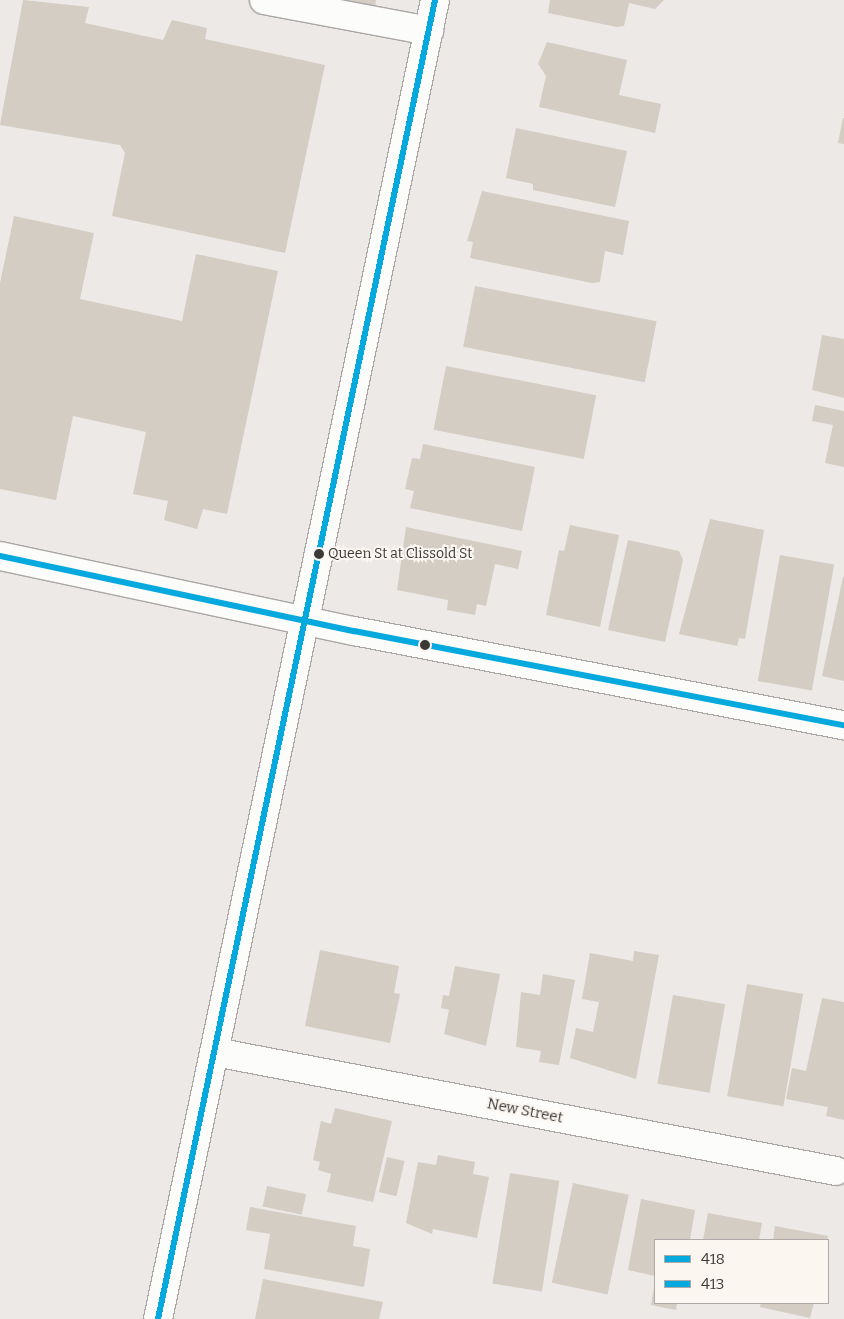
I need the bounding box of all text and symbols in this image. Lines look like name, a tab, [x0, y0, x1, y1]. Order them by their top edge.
place label: Queen St at Clissold St	[328, 546, 472, 562]
marker: Queen St at Clissold St	[314, 549, 324, 559]
unlabelled marker	[420, 640, 430, 650]
street label: New Street	[486, 1095, 564, 1127]
legend	[654, 1239, 829, 1304]
text: 418	[701, 1250, 725, 1268]
text: 413	[701, 1275, 724, 1293]

